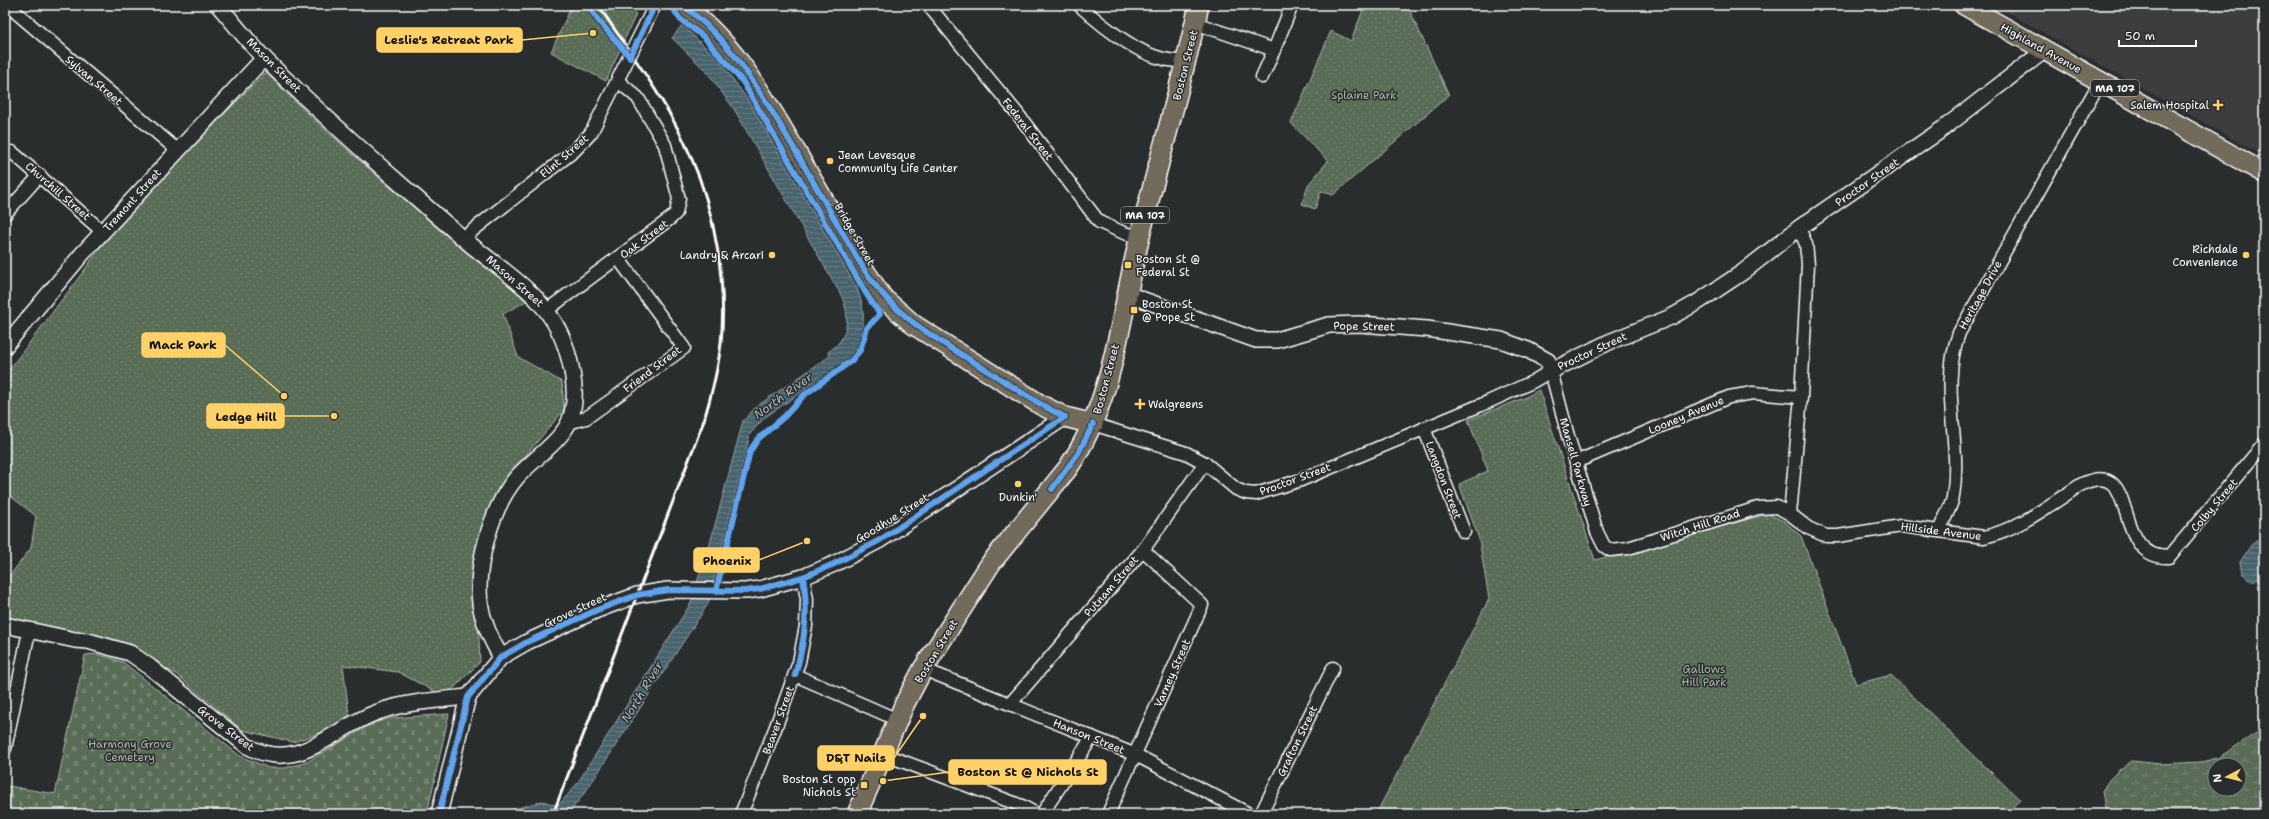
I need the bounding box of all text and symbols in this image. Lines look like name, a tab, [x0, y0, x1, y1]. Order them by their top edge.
street label: Highland Avenue	[1997, 20, 2084, 77]
scale bar	[2119, 22, 2196, 48]
callout: Leslie's Retreat Park	[377, 28, 522, 52]
street label: Boston Street	[1169, 28, 1202, 102]
text: 50 m	[2125, 28, 2155, 44]
text: Leslie's Retreat Park	[384, 32, 514, 48]
street label: Mason Street	[243, 35, 305, 96]
street label: Sylvan Street	[62, 52, 126, 109]
road number: MA 107	[2091, 80, 2139, 96]
park label: Splaine Park	[1331, 88, 1397, 103]
street label: Federal Street	[998, 95, 1057, 164]
place label: Salem Hospital	[2130, 98, 2210, 113]
marker: Salem Hospital	[2212, 99, 2224, 111]
street label: Flint Street	[537, 131, 592, 182]
place label: Jean Levesque Community Life Center	[838, 148, 958, 176]
street label: Proctor Street	[1832, 155, 1902, 210]
marker: Jean Levesque Community Life Center	[825, 156, 835, 166]
street label: Churchill Street	[22, 159, 94, 224]
street label: Tremont Street	[100, 165, 165, 235]
street label: Bridge Street	[831, 200, 879, 269]
road number: MA 107	[1121, 207, 1169, 223]
street label: Oak Street	[617, 216, 672, 263]
place label: Richdale Convenience	[2172, 242, 2238, 270]
place label: Landry & Arcari	[680, 248, 764, 263]
marker: Landry & Arcari	[767, 250, 777, 260]
marker: Richdale Convenience	[2241, 250, 2251, 260]
street label: Mason Street	[483, 252, 547, 311]
place label: Boston St @ Federal St	[1136, 252, 1200, 280]
street label: Heritage Drive	[1955, 258, 2006, 332]
marker: Boston St @ Federal St	[1123, 260, 1133, 270]
place label: Boston St @ Pope St	[1142, 297, 1195, 325]
marker: Boston St @ Pope St	[1129, 305, 1139, 315]
street label: Pope Street	[1333, 318, 1395, 335]
street label: Proctor Street	[1555, 329, 1630, 374]
callout: Mack Park	[142, 333, 225, 357]
text: Mack Park	[149, 337, 217, 353]
street label: Friend Street	[620, 342, 685, 396]
street label: Boston Street	[1090, 342, 1123, 416]
water label: North River	[750, 369, 816, 423]
street label: Looney Avenue	[1646, 393, 1726, 438]
place label: Walgreens	[1148, 397, 1204, 412]
marker: Walgreens	[1135, 399, 1145, 409]
callout: Ledge Hill	[207, 404, 284, 428]
text: Ledge Hill	[215, 409, 277, 425]
street label: Mansell Parkway	[1556, 416, 1595, 508]
street label: Langdon Street	[1422, 439, 1465, 521]
street label: Proctor Street	[1257, 460, 1333, 499]
street label: Colby Street	[2188, 475, 2241, 535]
marker: Dunkin'	[1013, 479, 1023, 489]
street label: Goodhue Street	[853, 490, 932, 547]
place label: Dunkin'	[999, 490, 1037, 505]
street label: Witch Hill Road	[1658, 506, 1742, 545]
street label: Hillside Avenue	[1900, 519, 1982, 544]
callout: Phoenix	[694, 548, 759, 572]
text: Phoenix	[703, 553, 751, 569]
street label: Putnam Street	[1081, 553, 1142, 620]
street label: Grove Street	[541, 589, 609, 632]
street label: Boston Street	[911, 616, 962, 686]
street label: Varney Street	[1151, 637, 1194, 710]
water label: North River	[617, 658, 667, 726]
park label: Gallows Hill Park	[1682, 662, 1726, 690]
street label: Beaver Street	[759, 684, 798, 757]
street label: Grove Street	[194, 702, 257, 755]
street label: Grafton Street	[1274, 703, 1321, 779]
street label: Hanson Street	[1051, 715, 1127, 758]
park label: Harmony Grove Cemetery	[88, 737, 172, 765]
callout: D&T Nails	[818, 746, 894, 770]
text: D&T Nails	[826, 750, 886, 766]
north arrow	[2207, 757, 2247, 797]
callout: Boston St @ Nichols St	[949, 760, 1106, 784]
text: Boston St @ Nichols St	[957, 764, 1099, 780]
place label: Boston St opp Nichols St	[783, 772, 856, 800]
text: N	[2210, 773, 2226, 783]
marker: Boston St opp Nichols St	[859, 780, 869, 790]

